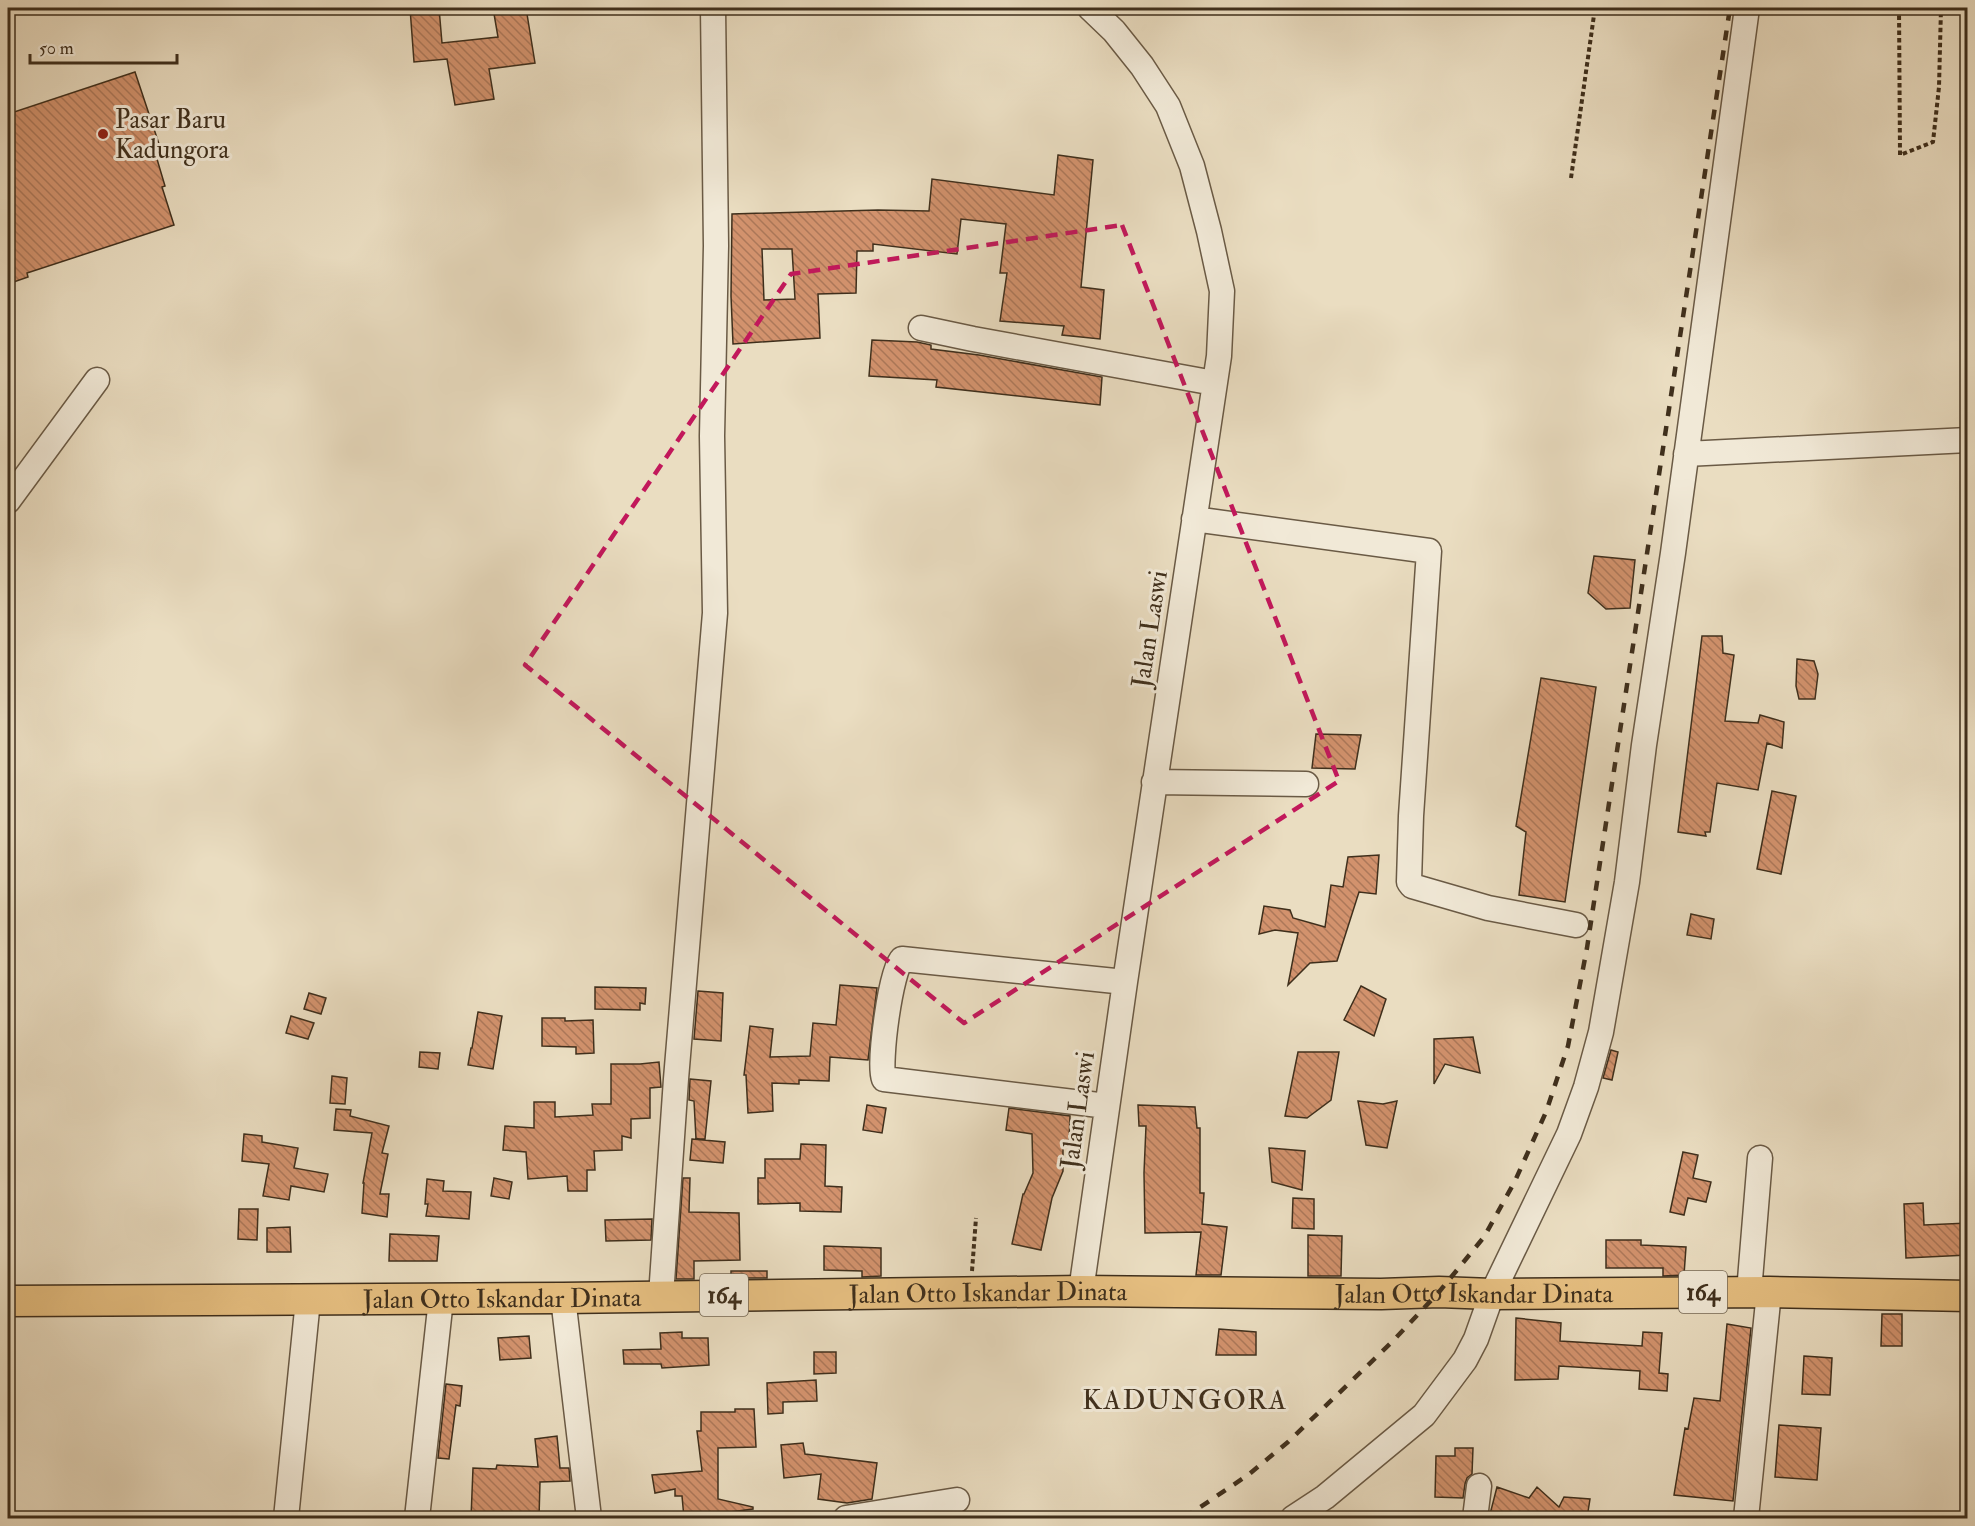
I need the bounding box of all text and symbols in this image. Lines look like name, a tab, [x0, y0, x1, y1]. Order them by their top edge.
scale bar	[30, 27, 177, 65]
text: 50 m	[39, 37, 74, 60]
place label: Pasar Baru Kadungora	[115, 104, 230, 166]
marker: Pasar Baru Kadungora	[96, 127, 110, 141]
street label: Jalan Laswi	[1125, 568, 1175, 691]
street label: Jalan Laswi	[1054, 1049, 1102, 1172]
road number: 164	[1679, 1271, 1727, 1313]
road number: 164	[700, 1274, 748, 1316]
street label: Jalan Otto Iskandar Dinata	[847, 1276, 1128, 1311]
street label: Jalan Otto Iskandar Dinata	[1333, 1277, 1614, 1311]
street label: Jalan Otto Iskandar Dinata	[362, 1282, 642, 1316]
district label: KADUNGORA	[1082, 1383, 1288, 1418]

